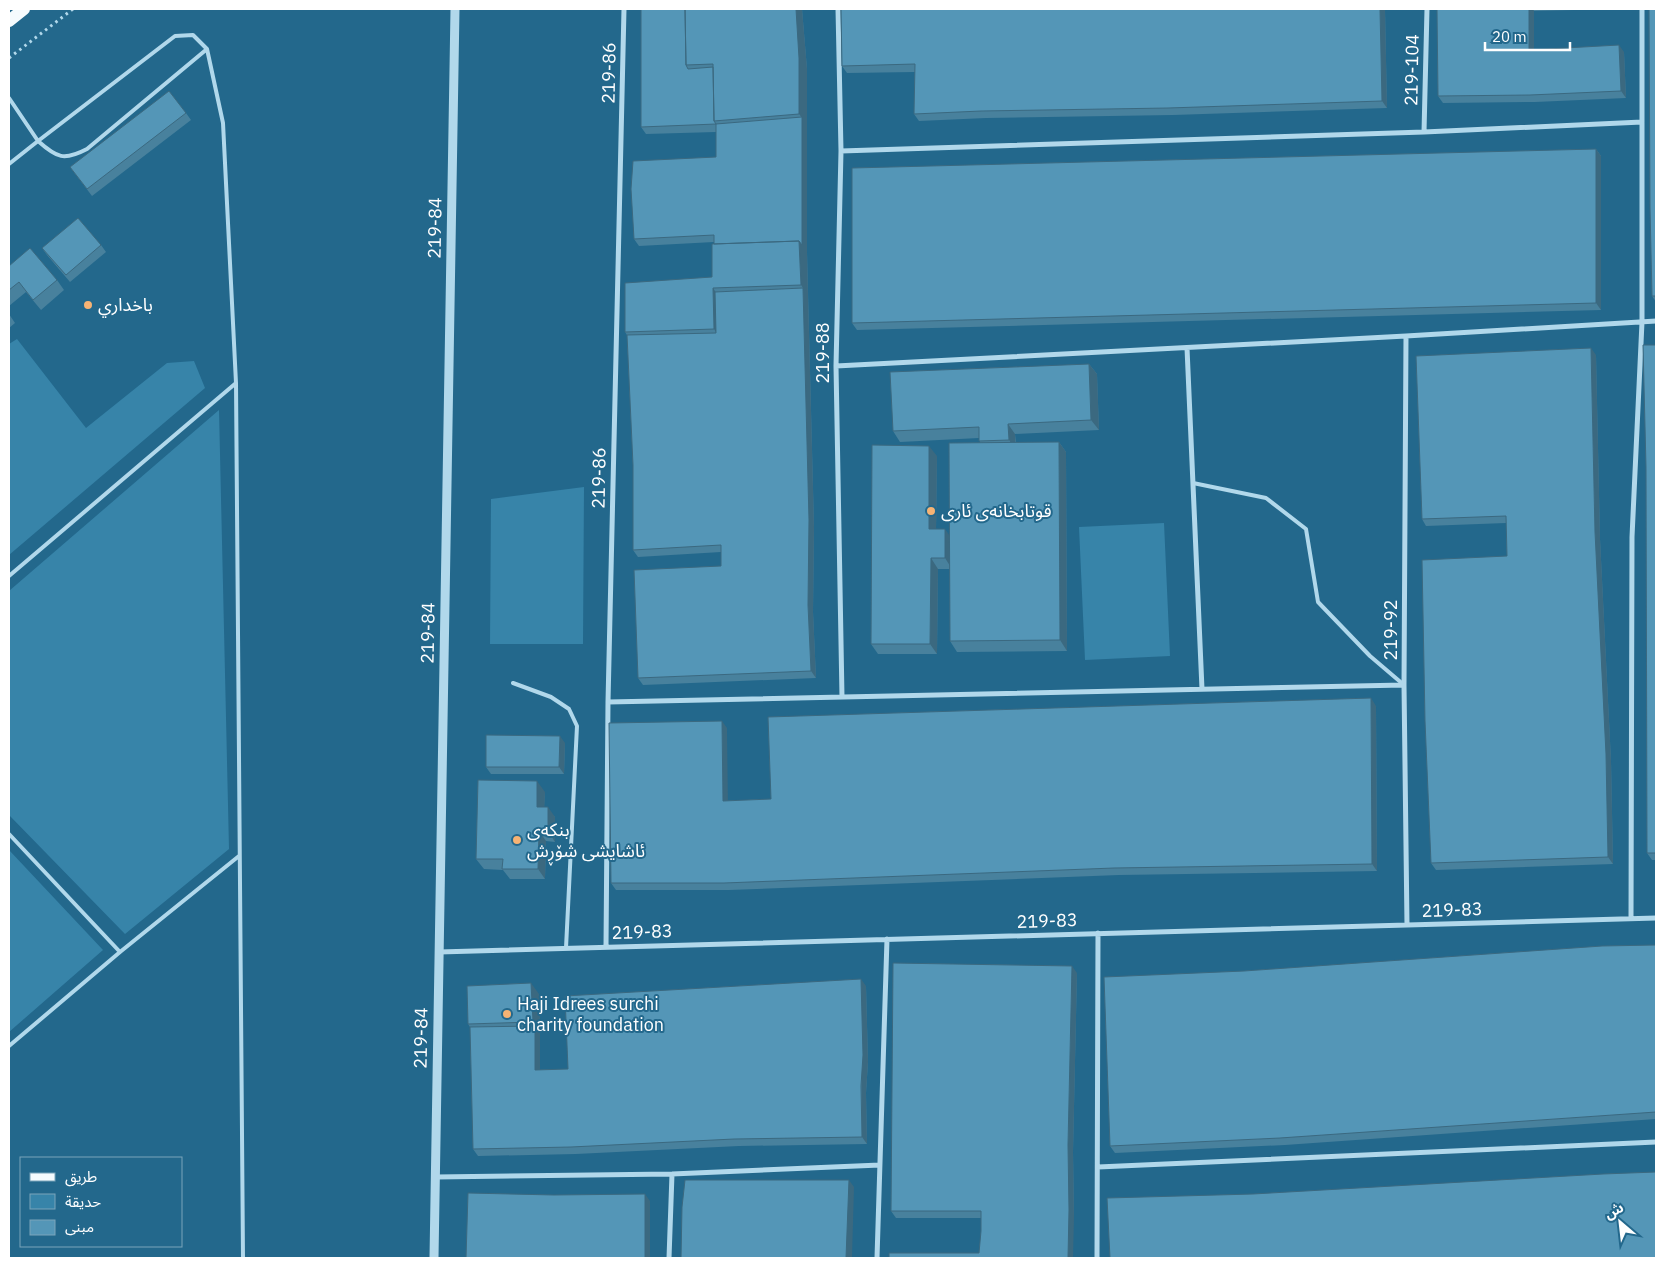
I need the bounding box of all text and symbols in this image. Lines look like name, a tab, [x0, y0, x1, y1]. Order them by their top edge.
scale bar	[1485, 20, 1570, 52]
text: 20 m	[1492, 27, 1527, 46]
street label: 219-104	[1399, 34, 1424, 106]
street label: 219-86	[596, 42, 621, 104]
street label: 219-84	[422, 197, 447, 259]
place label: باخداري	[98, 293, 153, 318]
marker: باخداري	[82, 299, 94, 311]
street label: 219-88	[811, 322, 834, 384]
street label: 219-86	[586, 447, 611, 509]
place label: قوتابخانەی ئاری	[941, 499, 1052, 522]
marker: قوتابخانەی ئاری	[925, 505, 937, 517]
street label: 219-92	[1379, 599, 1402, 661]
street label: 219-84	[415, 602, 440, 664]
place label: بنکەی ئاشایشی شۆڕش	[527, 818, 645, 866]
marker: بنکەی ئاشایشی شۆڕش	[511, 834, 523, 846]
street label: 219-83	[1421, 897, 1483, 922]
street label: 219-83	[1016, 908, 1078, 933]
street label: 219-83	[611, 919, 673, 944]
place label: Haji Idrees surchi charity foundation	[517, 992, 664, 1036]
street label: 219-84	[408, 1007, 433, 1069]
marker: Haji Idrees surchi charity foundation	[501, 1008, 513, 1020]
legend	[20, 1157, 182, 1247]
text: طريق	[65, 1167, 97, 1187]
text: حديقة	[65, 1192, 101, 1211]
north arrow	[1595, 1197, 1645, 1247]
text: ش	[1601, 1198, 1627, 1223]
text: مبنى	[65, 1217, 94, 1236]

